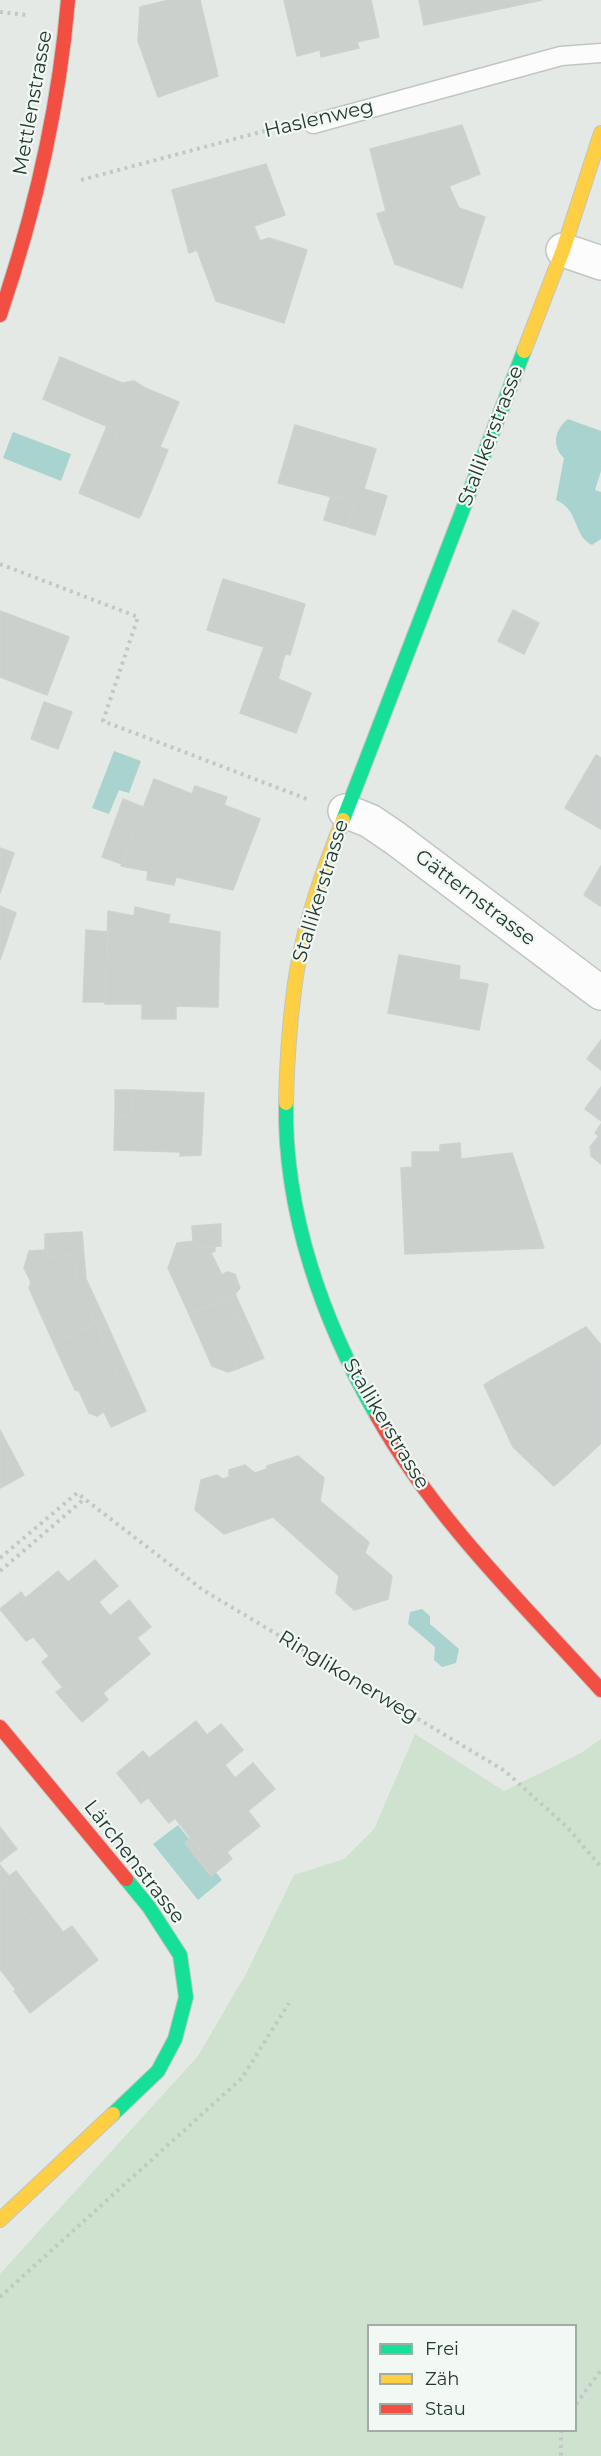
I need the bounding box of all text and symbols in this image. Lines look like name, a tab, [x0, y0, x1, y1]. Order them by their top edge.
street label: Mettlenstrasse	[8, 29, 58, 177]
street label: Haslenweg	[262, 95, 376, 143]
street label: Stallikerstrasse	[453, 363, 529, 509]
street label: Stallikerstrasse	[288, 817, 354, 965]
street label: Gätternstrasse	[410, 845, 540, 951]
street label: Stallikerstrasse	[338, 1354, 434, 1494]
street label: Ringlikonerweg	[274, 1626, 422, 1728]
street label: Lärchenstrasse	[78, 1795, 190, 1929]
legend	[367, 2324, 577, 2432]
text: Frei	[425, 2338, 459, 2360]
text: Zäh	[425, 2368, 460, 2390]
text: Stau	[425, 2398, 466, 2420]

